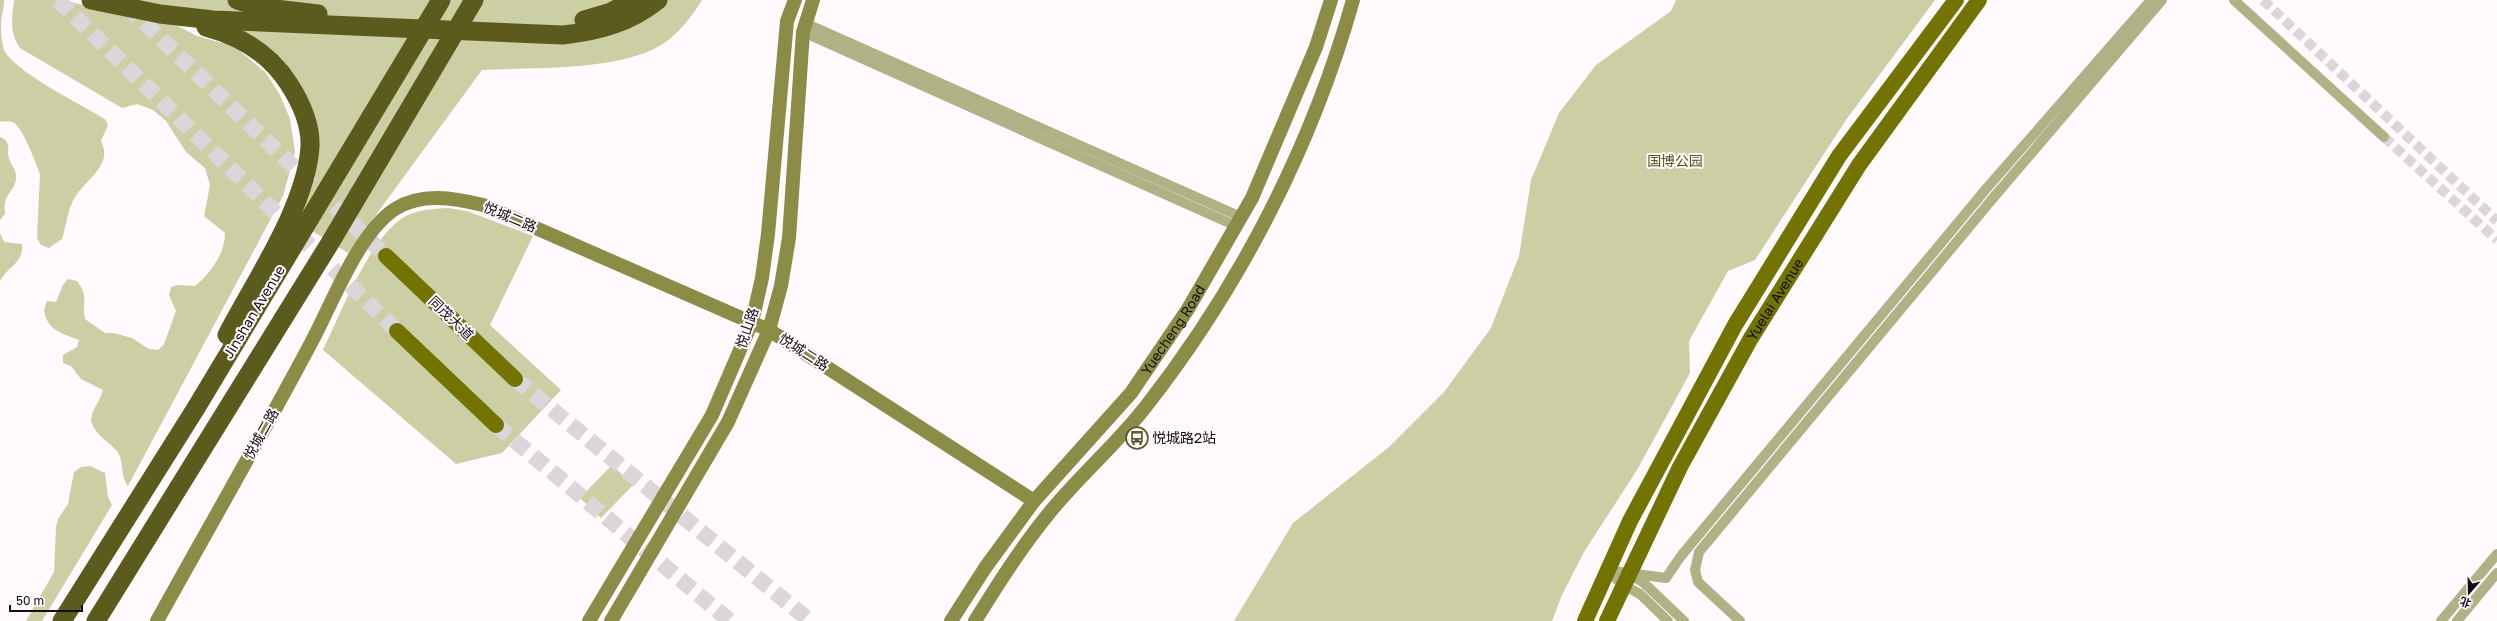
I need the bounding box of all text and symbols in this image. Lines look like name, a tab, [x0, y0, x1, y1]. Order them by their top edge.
park label: 国博公园	[1647, 152, 1703, 169]
street label: 悦城二路	[481, 198, 539, 235]
street label: Yuelai Avenue	[1743, 255, 1807, 344]
street label: Jinshan Avenue	[219, 262, 288, 361]
street label: Yuecheng Road	[1137, 282, 1208, 378]
street label: 同茂大道	[425, 292, 477, 343]
street label: 悦山路	[732, 305, 761, 350]
street label: 悦城二路	[776, 329, 832, 374]
street label: 悦城二路	[240, 405, 282, 462]
bus stop icon: 悦城路2站	[1124, 425, 1150, 451]
place label: 悦城路2站	[1152, 429, 1216, 446]
north arrow	[2449, 573, 2489, 613]
scale bar	[10, 587, 82, 613]
text: 50 m	[16, 593, 44, 608]
text: 北	[2458, 595, 2473, 611]

